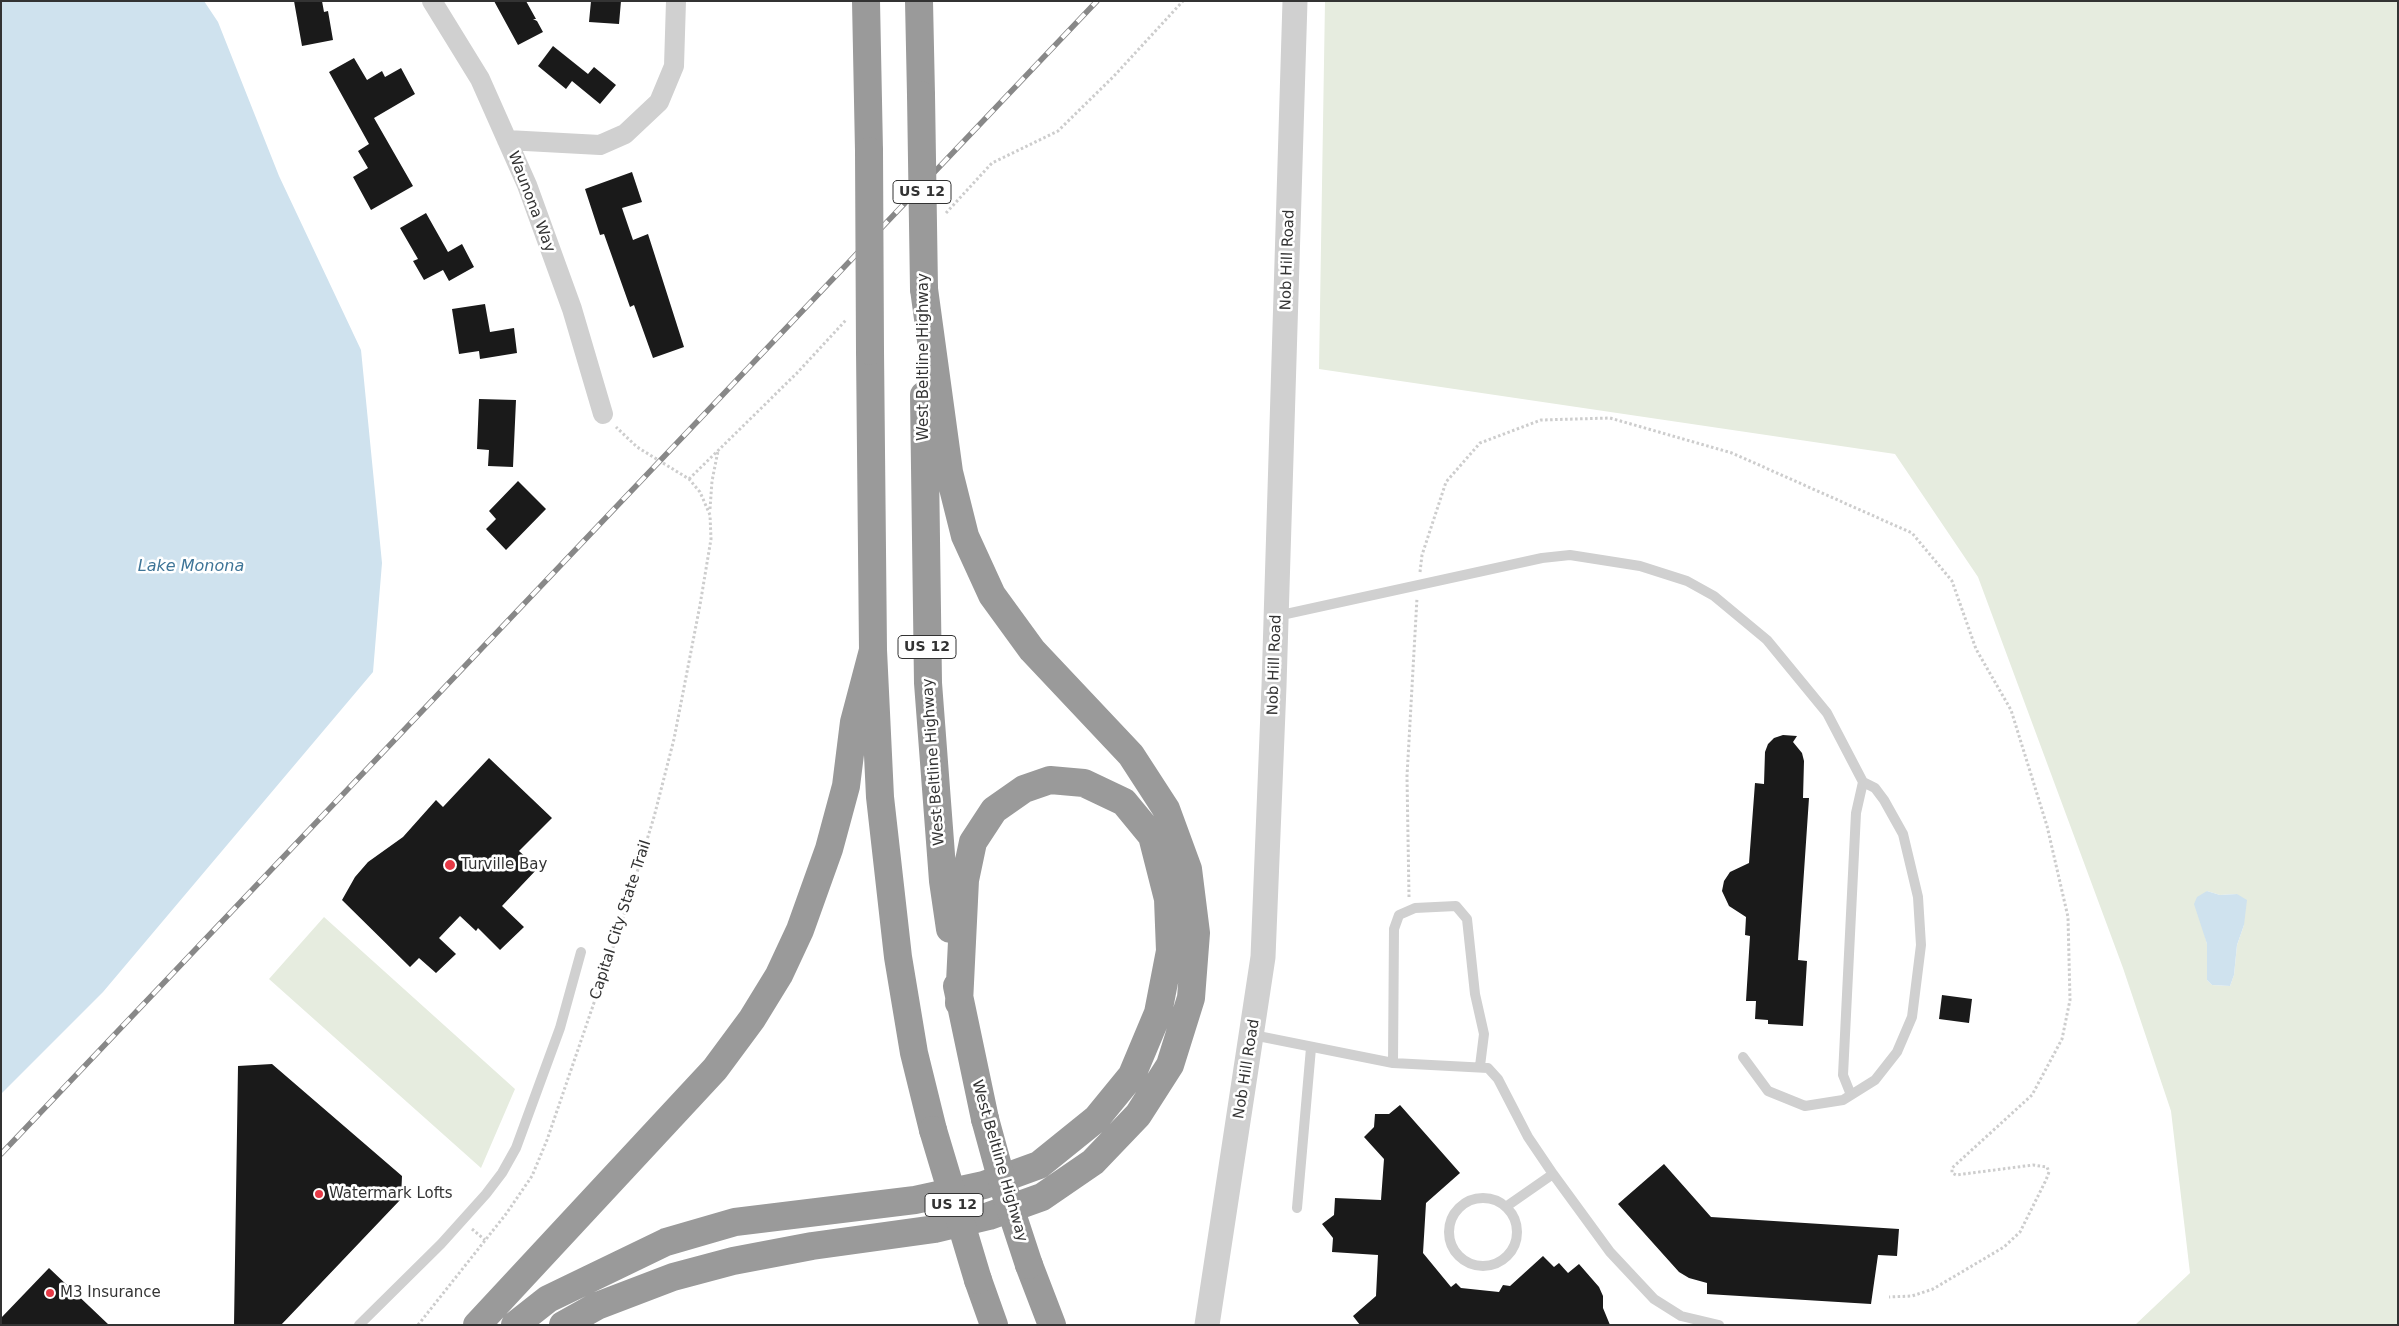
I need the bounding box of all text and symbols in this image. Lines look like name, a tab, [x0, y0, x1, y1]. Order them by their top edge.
street label: Waunona Way	[503, 149, 559, 255]
road number: US 12	[893, 180, 951, 203]
street label: Nob Hill Road	[1277, 209, 1299, 311]
street label: West Beltline Highway	[915, 273, 933, 441]
water label: Lake Monona	[138, 557, 244, 577]
street label: Nob Hill Road	[1264, 614, 1286, 716]
road number: US 12	[898, 636, 956, 659]
street label: West Beltline Highway	[919, 678, 949, 846]
street label: Capital City State Trail	[587, 838, 655, 1002]
place label: Turville Bay	[461, 856, 547, 874]
marker: Turville Bay	[443, 858, 457, 872]
street label: Nob Hill Road	[1230, 1018, 1264, 1120]
street label: West Beltline Highway	[967, 1078, 1031, 1244]
place label: Watermark Lofts	[329, 1185, 452, 1203]
marker: Watermark Lofts	[313, 1188, 325, 1200]
road number: US 12	[925, 1194, 983, 1216]
place label: M3 Insurance	[60, 1284, 161, 1302]
marker: M3 Insurance	[44, 1287, 56, 1299]

